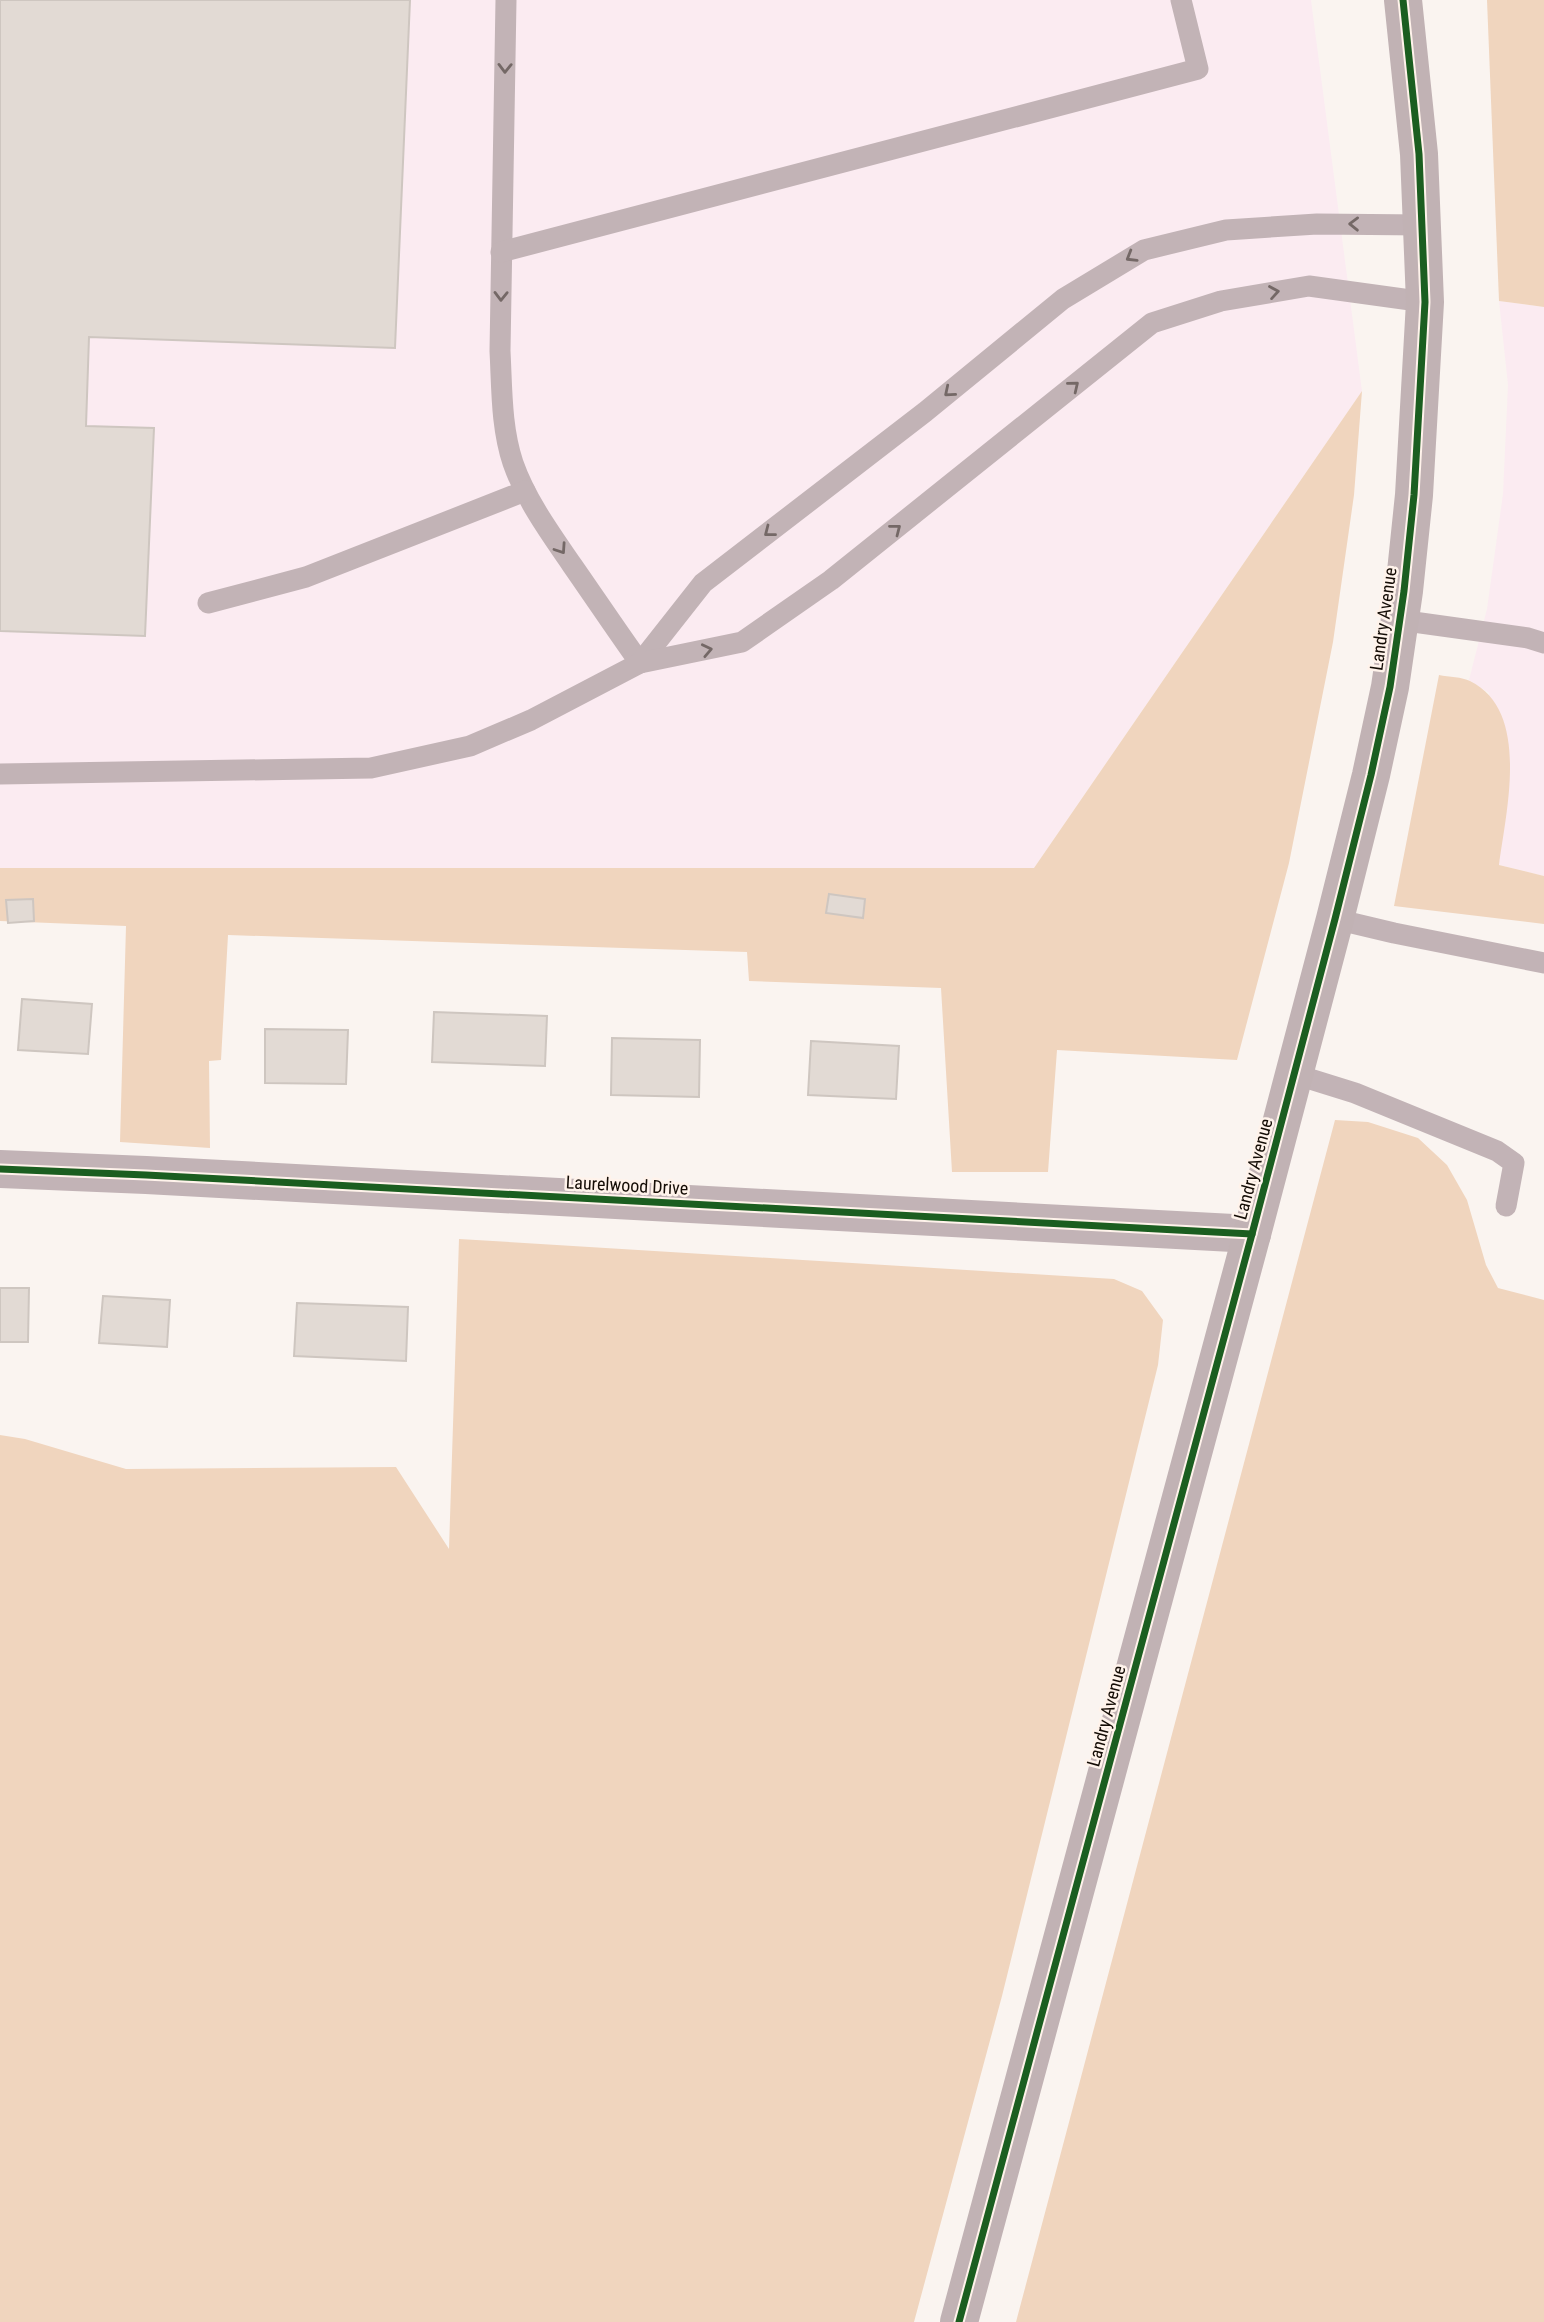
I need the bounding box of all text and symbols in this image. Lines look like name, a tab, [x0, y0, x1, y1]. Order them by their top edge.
one-way arrow	[497, 63, 513, 74]
one-way arrow	[1349, 216, 1359, 232]
one-way arrow	[1126, 249, 1139, 262]
one-way arrow	[1269, 285, 1280, 300]
one-way arrow	[493, 291, 509, 301]
one-way arrow	[1066, 382, 1078, 395]
one-way arrow	[945, 384, 957, 397]
one-way arrow	[765, 523, 777, 536]
one-way arrow	[888, 524, 901, 537]
one-way arrow	[553, 541, 565, 554]
street label: Landry Avenue	[1365, 566, 1401, 672]
one-way arrow	[701, 643, 713, 658]
street label: Landry Avenue	[1229, 1116, 1277, 1222]
street label: Laurelwood Drive	[565, 1171, 689, 1199]
street label: Landry Avenue	[1082, 1663, 1130, 1769]

